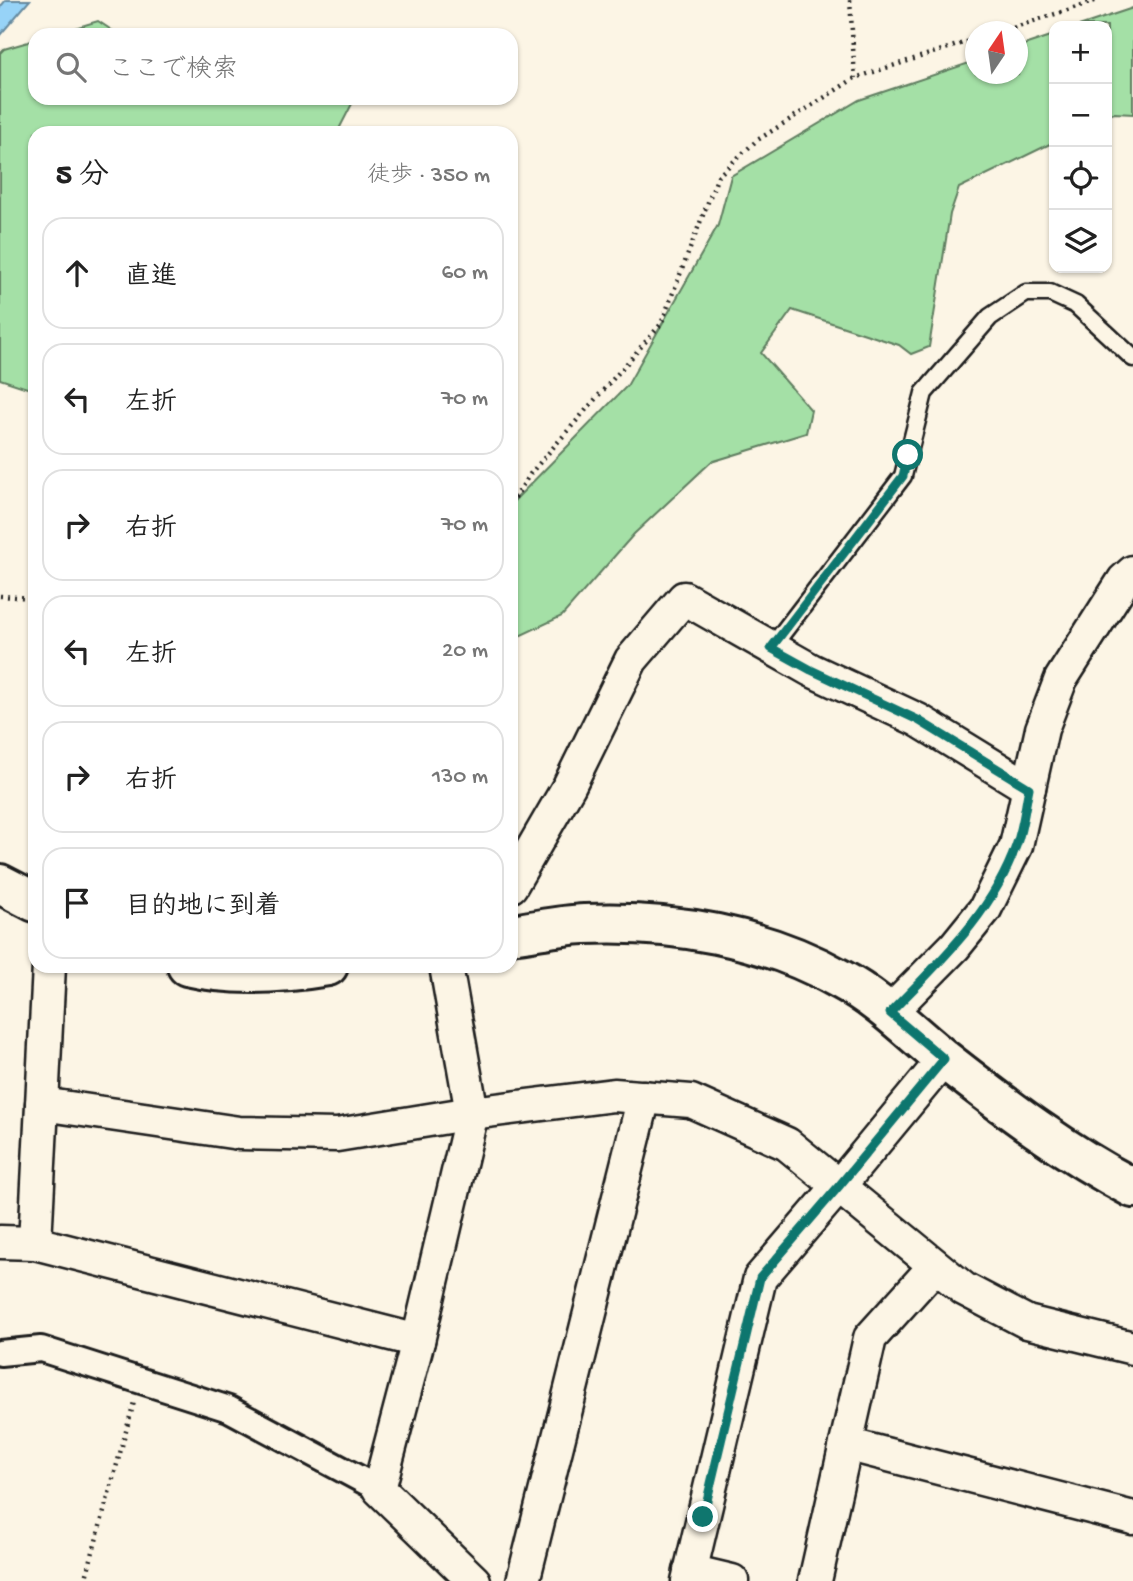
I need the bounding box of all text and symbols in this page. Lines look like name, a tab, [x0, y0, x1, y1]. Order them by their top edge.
north arrow	[965, 21, 1028, 84]
map controls	[1049, 21, 1112, 273]
button: +	[1049, 21, 1112, 84]
search box	[28, 28, 518, 105]
icon: search	[52, 48, 90, 86]
text: ここで検索	[108, 56, 238, 87]
button: −	[1049, 84, 1112, 147]
button: locate	[1049, 147, 1112, 210]
text: 5 分	[56, 160, 109, 195]
text: 徒歩 · 350 m	[367, 163, 490, 190]
button: layers	[1049, 210, 1112, 273]
icon: ahead	[58, 254, 96, 292]
text: 60 m	[442, 260, 488, 287]
text: 直進	[125, 263, 177, 294]
icon: left	[58, 380, 96, 418]
text: 70 m	[441, 386, 488, 413]
text: 左折	[125, 389, 177, 420]
route start	[892, 439, 923, 470]
icon: right	[58, 506, 96, 544]
text: 70 m	[441, 512, 488, 539]
text: 右折	[125, 515, 177, 546]
icon: left	[58, 632, 96, 670]
text: 20 m	[442, 638, 488, 665]
text: 左折	[125, 641, 177, 672]
icon: right	[58, 758, 96, 796]
text: 130 m	[432, 764, 488, 791]
text: 右折	[125, 767, 177, 798]
icon: arrive	[58, 884, 96, 922]
text: 目的地に到着	[125, 893, 281, 924]
route end	[687, 1501, 718, 1532]

